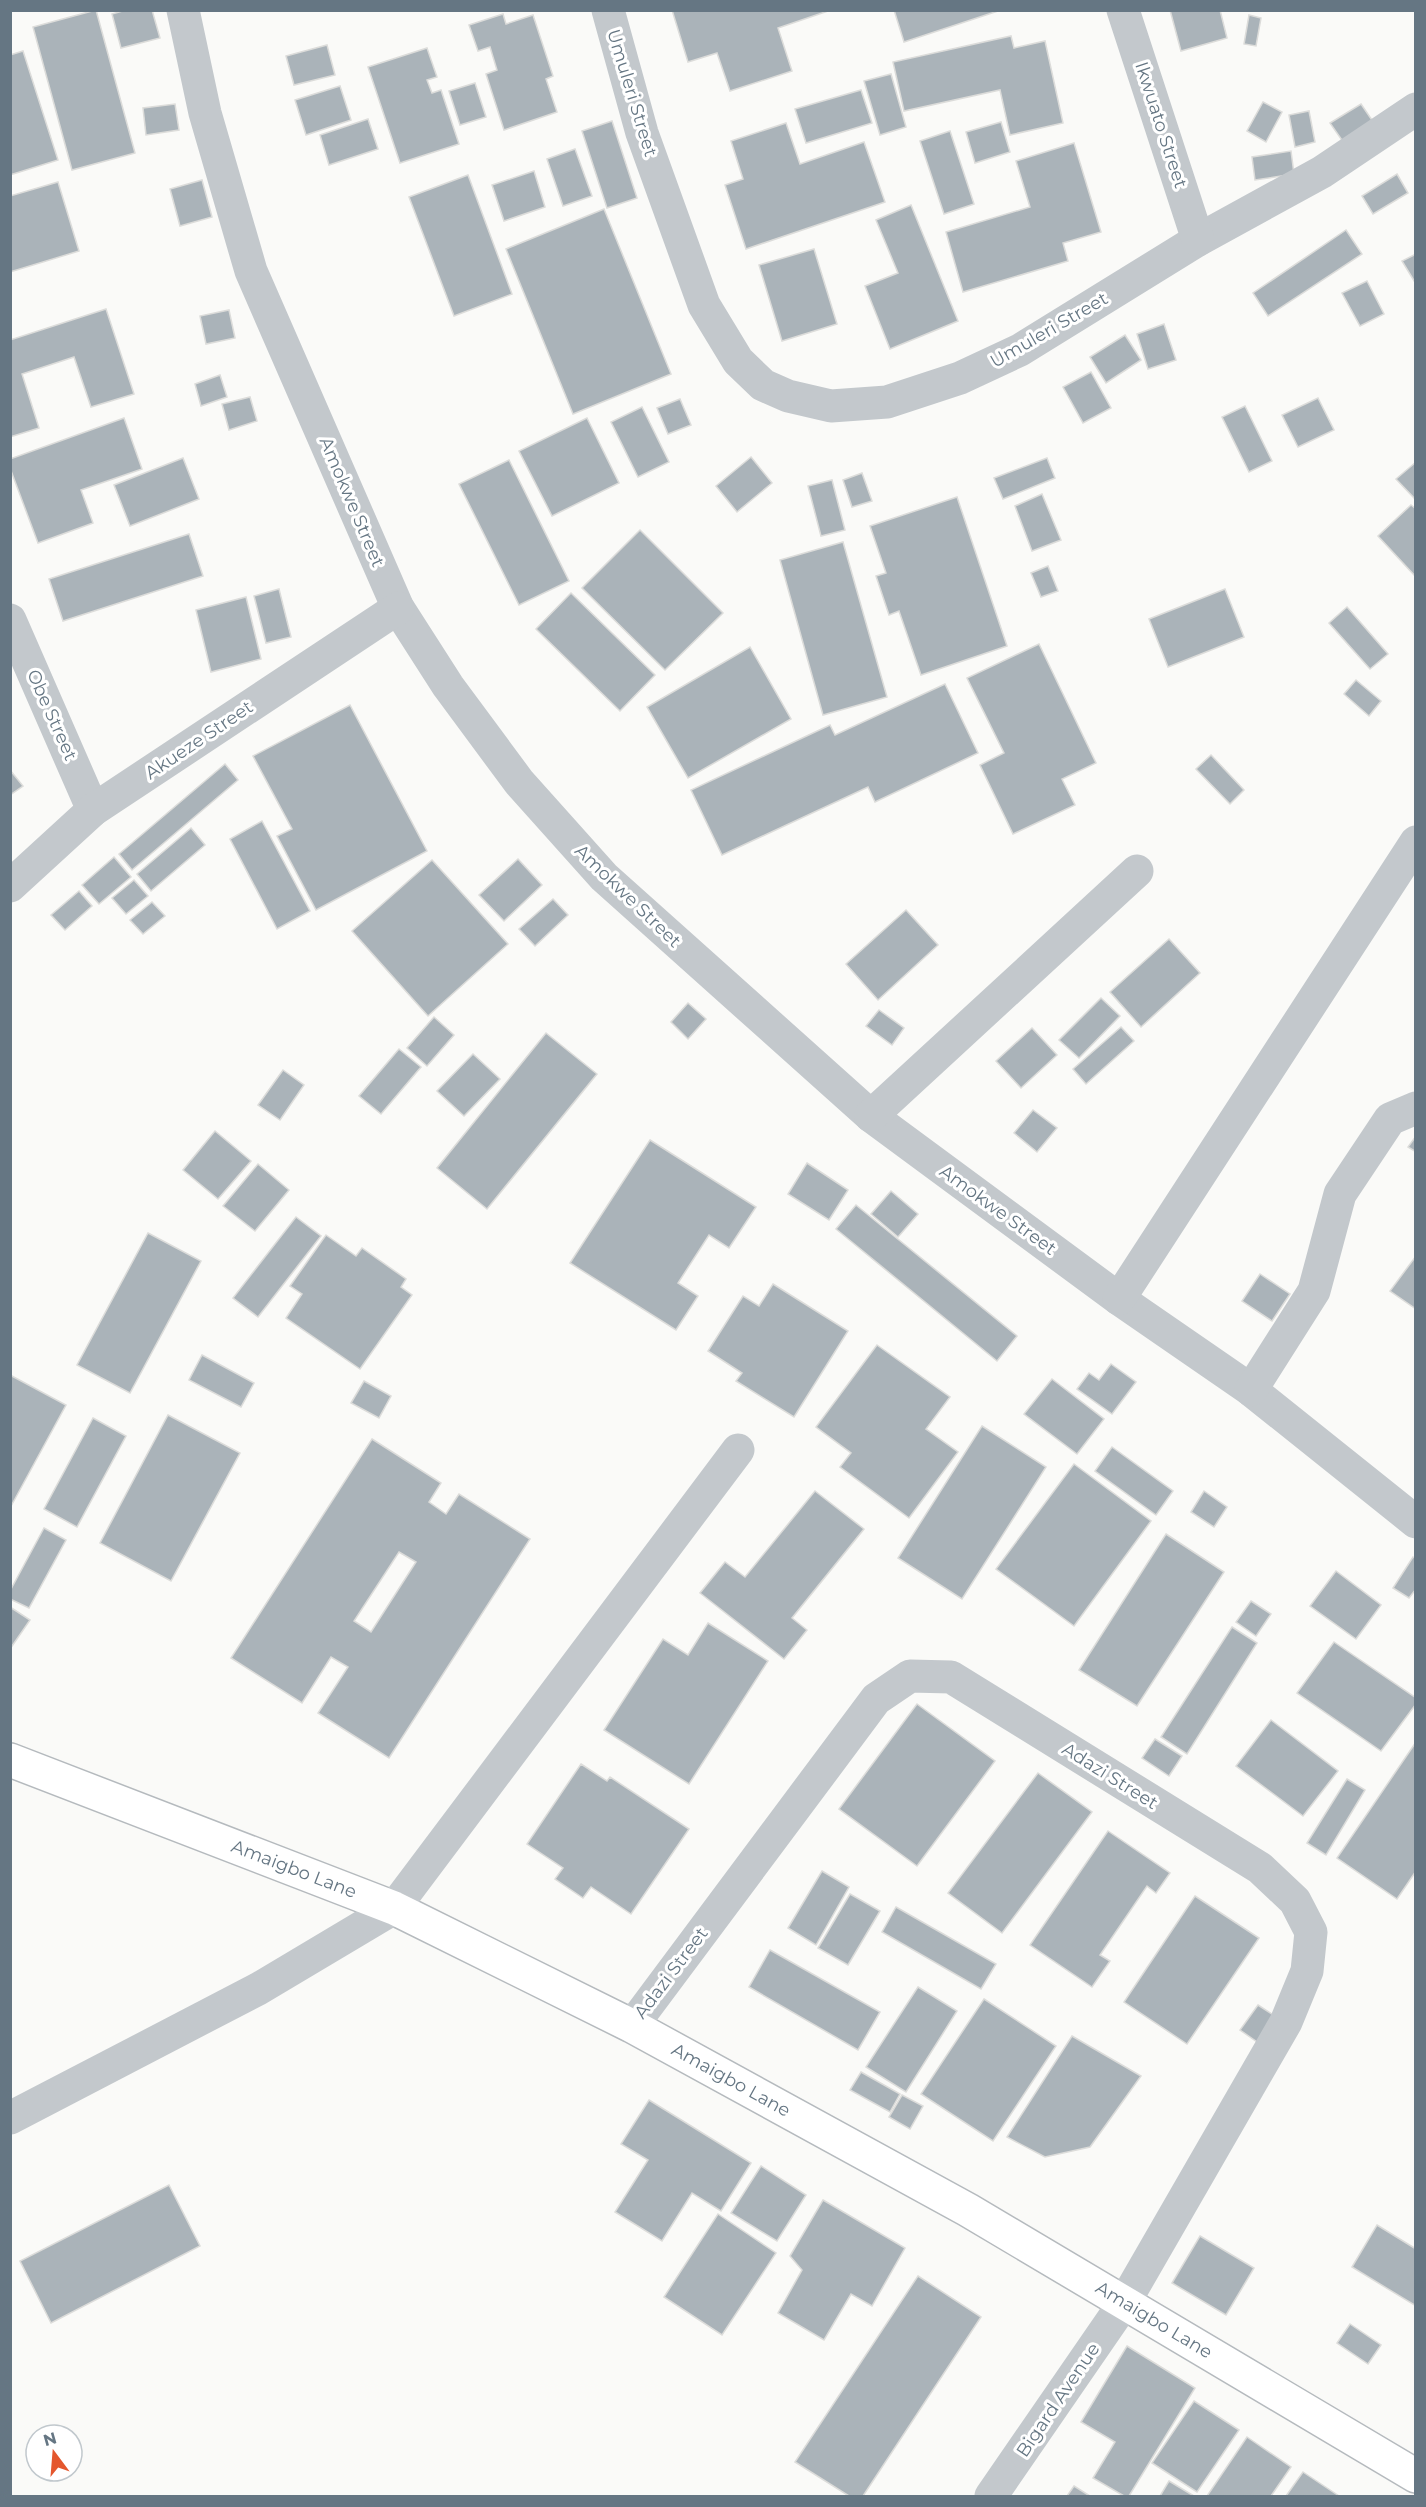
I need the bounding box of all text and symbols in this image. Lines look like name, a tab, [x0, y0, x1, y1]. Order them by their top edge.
street label: Umuleri Street	[602, 27, 662, 159]
street label: Ikwuato Street	[1130, 59, 1192, 191]
street label: Umuleri Street	[986, 287, 1112, 373]
street label: Amokwe Street	[315, 434, 389, 570]
street label: Obe Street	[22, 666, 82, 764]
street label: Akueze Street	[141, 696, 257, 784]
street label: Amokwe Street	[570, 840, 686, 952]
street label: Amokwe Street	[935, 1160, 1061, 1260]
street label: Adazi Street	[1058, 1738, 1162, 1814]
street label: Amaigbo Lane	[228, 1835, 360, 1903]
street label: Adazi Street	[629, 1923, 713, 2023]
street label: Amaigbo Lane	[668, 2038, 794, 2122]
street label: Amaigbo Lane	[1092, 2277, 1216, 2364]
street label: Bigard Avenue	[1012, 2339, 1104, 2461]
north arrow	[24, 2423, 84, 2483]
text: N	[41, 2428, 59, 2450]

